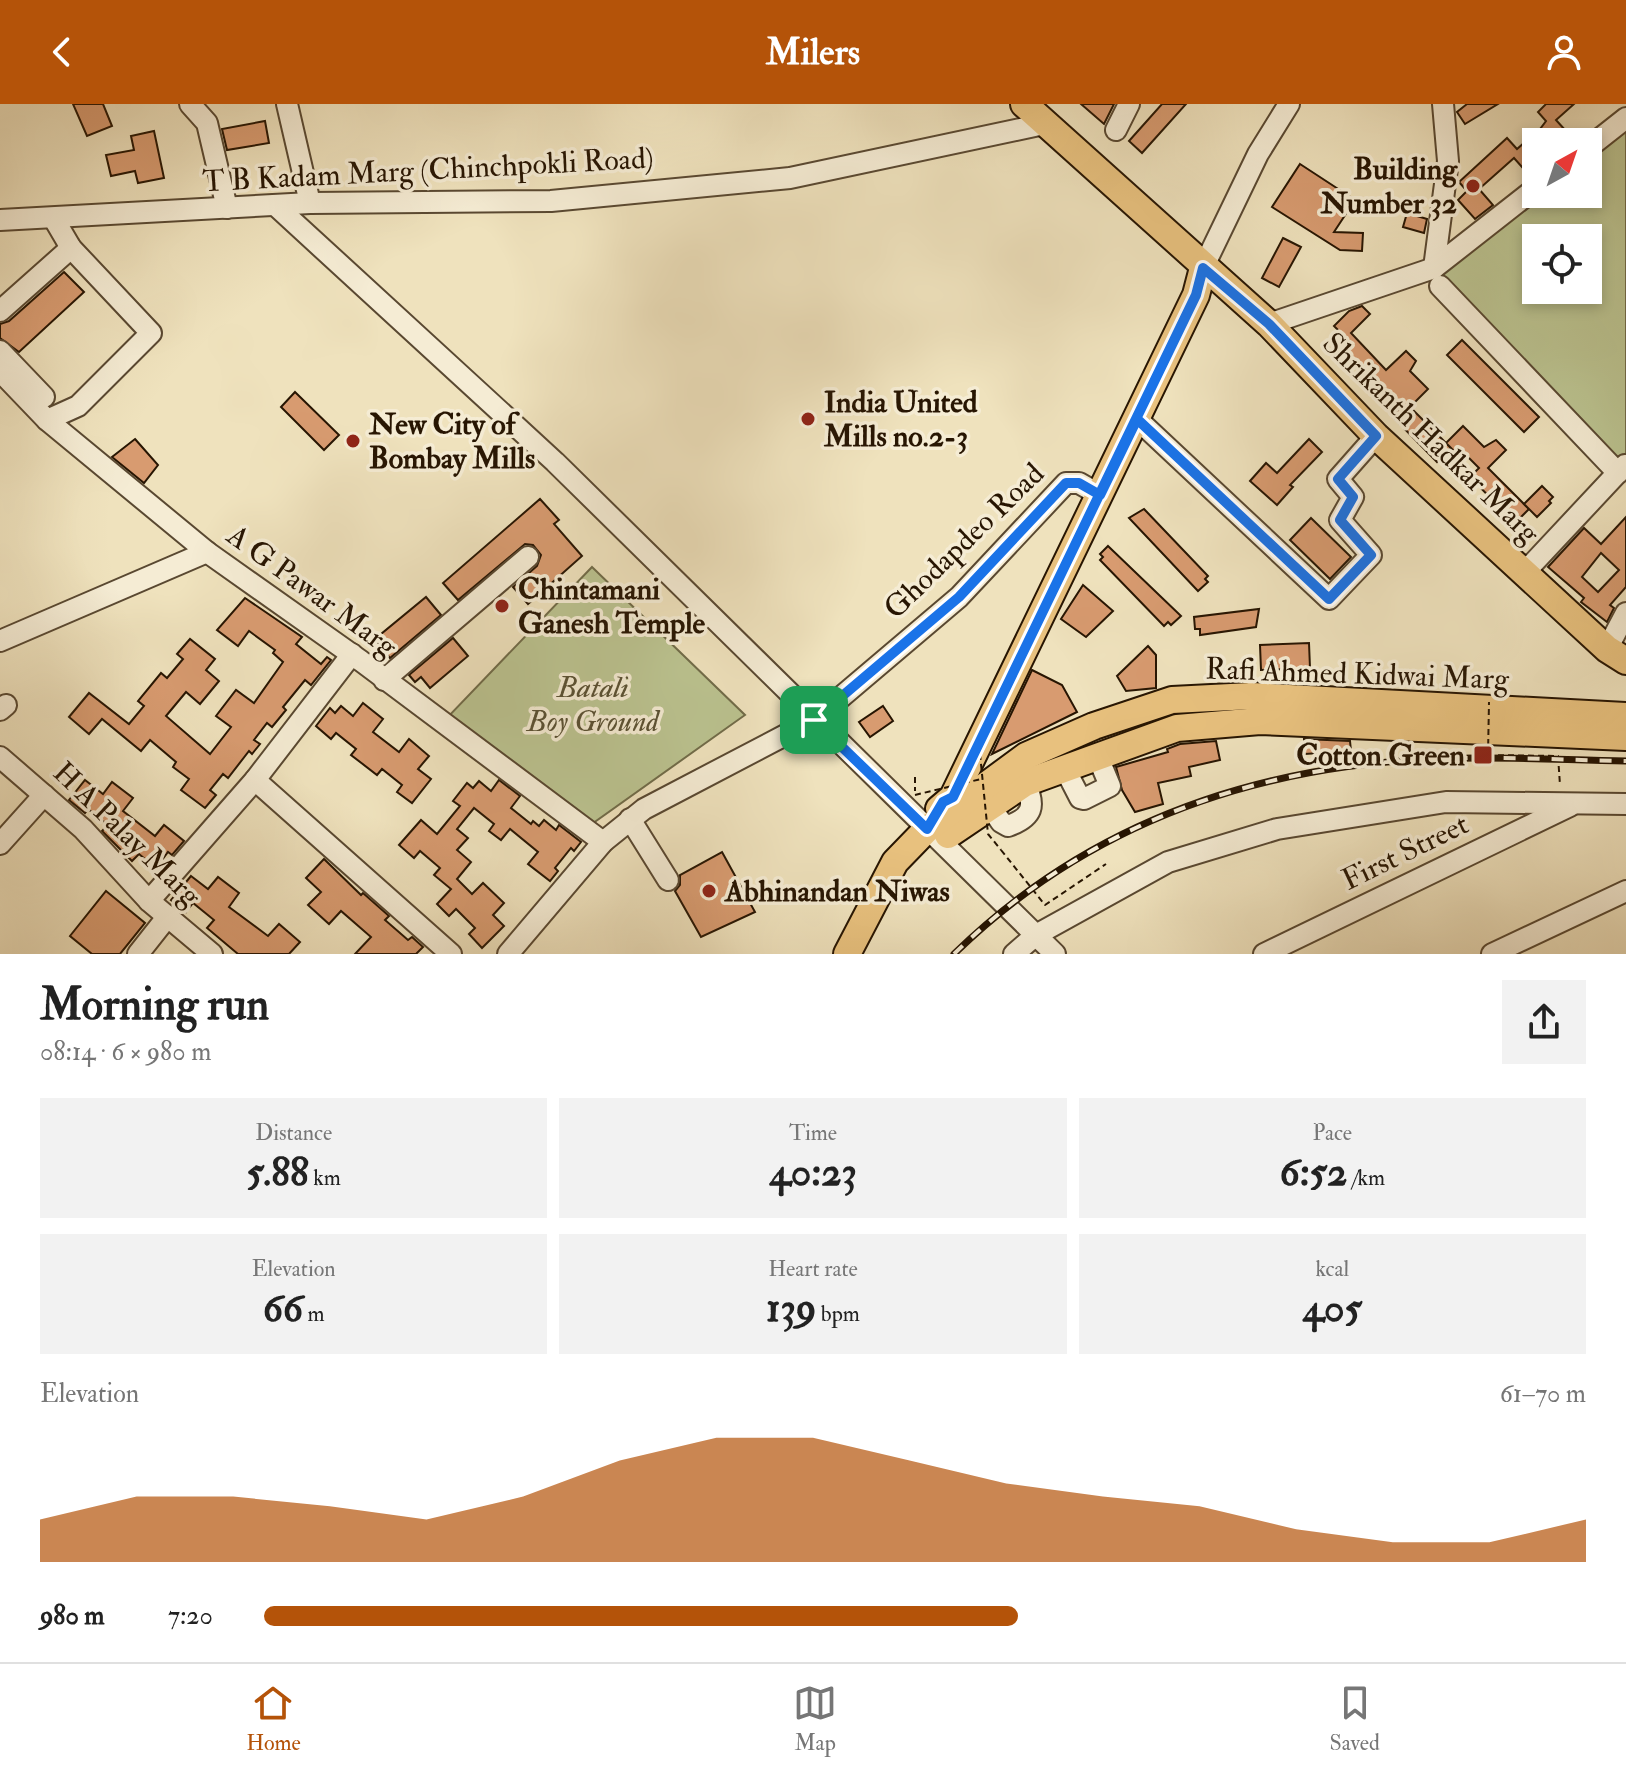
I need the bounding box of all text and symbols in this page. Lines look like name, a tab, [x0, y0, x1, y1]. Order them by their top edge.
icon: back	[40, 30, 84, 74]
text: Milers	[766, 30, 860, 75]
icon: person	[1542, 30, 1586, 74]
north arrow	[1522, 128, 1602, 208]
map controls	[1522, 128, 1602, 304]
street label: T B Kadam Marg (Chinchpokli Road)	[202, 140, 654, 200]
place label: Building Number 32	[1320, 151, 1458, 222]
marker: Building Number 32	[1464, 177, 1482, 195]
button: locate	[1522, 224, 1602, 304]
street label: Shrikanth Hadkar Marg	[1315, 325, 1548, 552]
place label: India United Mills no.2-3	[823, 384, 978, 455]
place label: New City of Bombay Mills	[368, 406, 535, 477]
marker: India United Mills no.2-3	[799, 410, 817, 428]
marker: New City of Bombay Mills	[344, 432, 362, 450]
street label: Ghodapdeo Road	[876, 455, 1052, 627]
street label: A G Pawar Marg	[219, 516, 405, 666]
place label: Chintamani Ganesh Temple	[518, 571, 706, 642]
marker: Chintamani Ganesh Temple	[493, 597, 511, 615]
street label: Rafi Ahmed Kidwai Marg	[1205, 650, 1511, 698]
park label: Batali Boy Ground	[525, 669, 661, 740]
pin	[780, 686, 848, 754]
icon: arrive	[792, 698, 836, 742]
place label: Cotton Green	[1296, 737, 1466, 774]
marker: Cotton Green	[1472, 744, 1494, 766]
street label: H A Palay Marg	[45, 754, 210, 915]
street label: First Street	[1336, 805, 1475, 899]
place label: Abhinandan Niwas	[723, 873, 950, 910]
marker: Abhinandan Niwas	[700, 882, 718, 900]
text: Morning run	[40, 978, 269, 1033]
button: share	[1502, 980, 1586, 1064]
text: 08:14 · 6 × 980 m	[40, 1036, 211, 1068]
text: Distance	[255, 1119, 332, 1147]
text: Time	[789, 1119, 837, 1147]
text: Pace	[1313, 1119, 1352, 1147]
text: 5.88	[246, 1147, 309, 1198]
text: 40:23	[769, 1147, 857, 1198]
text: 6:52	[1280, 1147, 1347, 1198]
text: km	[309, 1164, 341, 1192]
text: /km	[1347, 1164, 1385, 1192]
text: Elevation	[252, 1255, 336, 1283]
text: Heart rate	[768, 1255, 858, 1283]
text: kcal	[1315, 1255, 1349, 1283]
text: 66	[263, 1283, 303, 1334]
text: 139	[766, 1283, 816, 1334]
text: 405	[1303, 1283, 1362, 1334]
text: m	[303, 1300, 325, 1328]
text: bpm	[816, 1300, 860, 1328]
text: Elevation	[40, 1378, 139, 1410]
text: 61–70 m	[1500, 1378, 1586, 1410]
text: 980 m	[40, 1600, 105, 1632]
text: 7:20	[168, 1600, 213, 1632]
tab: Home	[246, 1681, 301, 1757]
tab: Map	[793, 1681, 837, 1757]
tab: Saved	[1330, 1681, 1380, 1757]

